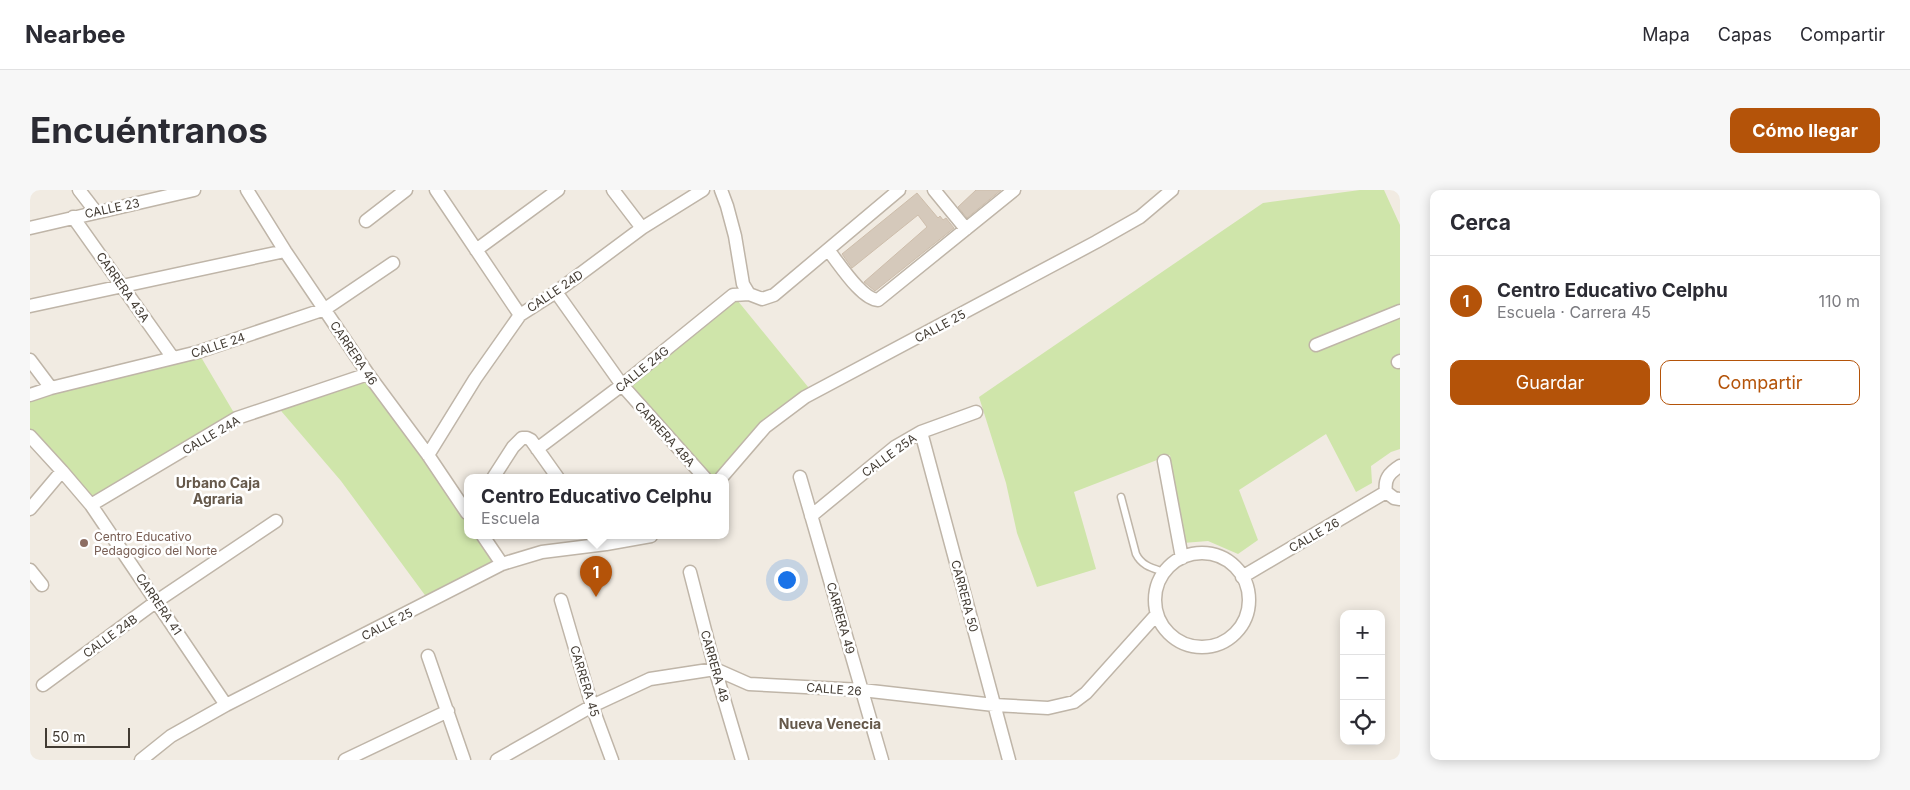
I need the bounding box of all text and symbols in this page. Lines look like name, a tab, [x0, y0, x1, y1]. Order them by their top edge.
text: Nearbee	[25, 20, 126, 49]
text: Mapa	[1642, 24, 1690, 45]
text: Capas	[1718, 24, 1772, 45]
text: Compartir	[1800, 24, 1885, 45]
button: Cómo llegar	[1730, 108, 1880, 153]
text: Encuéntranos	[30, 109, 268, 151]
street label: CALLE 23	[83, 195, 141, 221]
text: Cerca	[1450, 210, 1511, 235]
street label: CARRERA 43A	[93, 249, 153, 325]
street label: CALLE 24D	[524, 267, 586, 315]
text: Centro Educativo Celphu	[1497, 279, 1728, 302]
text: 1	[1463, 291, 1469, 311]
text: 110 m	[1818, 291, 1860, 311]
text: Escuela · Carrera 45	[1497, 302, 1651, 322]
street label: CALLE 25	[912, 306, 968, 346]
street label: CARRERA 46	[327, 318, 381, 388]
street label: CALLE 24	[189, 329, 247, 361]
street label: CALLE 24G	[612, 343, 672, 395]
button: Guardar	[1450, 360, 1650, 405]
button: Compartir	[1660, 360, 1860, 405]
street label: CARRERA 48A	[632, 398, 698, 470]
street label: CALLE 24A	[179, 412, 243, 458]
street label: CALLE 25A	[859, 430, 919, 480]
district label: Urbano Caja Agraria	[176, 474, 260, 507]
popup	[464, 474, 729, 539]
text: Centro Educativo Celphu	[481, 485, 712, 508]
text: Escuela	[481, 508, 540, 528]
street label: CALLE 26	[1286, 515, 1342, 555]
place label: Centro Educativo Pedagogico del Norte	[94, 529, 217, 558]
marker: Centro Educativo Pedagogico del Norte	[78, 537, 90, 549]
pin: 1	[580, 556, 612, 597]
street label: CARRERA 50	[948, 558, 982, 634]
your location	[774, 567, 800, 593]
street label: CARRERA 41	[133, 570, 185, 638]
street label: CARRERA 49	[824, 580, 858, 656]
street label: CALLE 25	[359, 605, 415, 643]
map controls	[1340, 610, 1385, 745]
button: +	[1340, 610, 1385, 655]
street label: CALLE 24B	[80, 611, 140, 661]
street label: CARRERA 48	[698, 628, 732, 704]
street label: CARRERA 45	[567, 643, 603, 719]
button: −	[1340, 655, 1385, 700]
street label: CALLE 26	[806, 680, 862, 698]
button: locate	[1340, 700, 1385, 745]
district label: Nueva Venecia	[779, 715, 881, 732]
scale bar	[45, 725, 130, 748]
text: 50 m	[52, 728, 86, 745]

